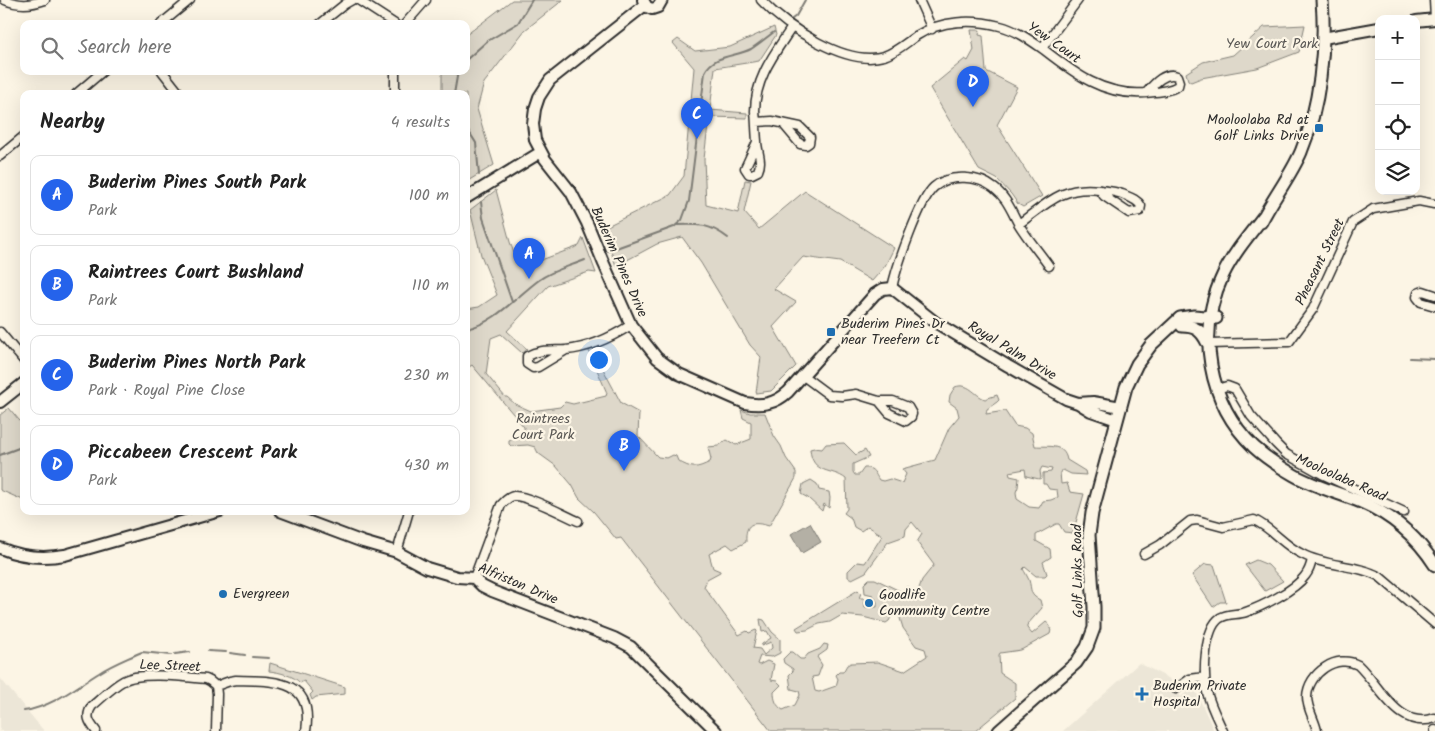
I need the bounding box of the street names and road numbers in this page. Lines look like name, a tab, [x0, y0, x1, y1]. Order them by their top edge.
street label: Yew Court	[1023, 17, 1086, 70]
street label: Buderim Pines Drive	[585, 203, 654, 322]
street label: Pheasant Street	[1289, 214, 1351, 309]
street label: Royal Palm Drive	[963, 316, 1061, 387]
street label: Mooloolaba Road	[1292, 448, 1391, 508]
street label: Golf Links Road	[1066, 523, 1090, 618]
street label: Alfriston Drive	[474, 557, 562, 611]
street label: Lee Street	[139, 654, 202, 678]

